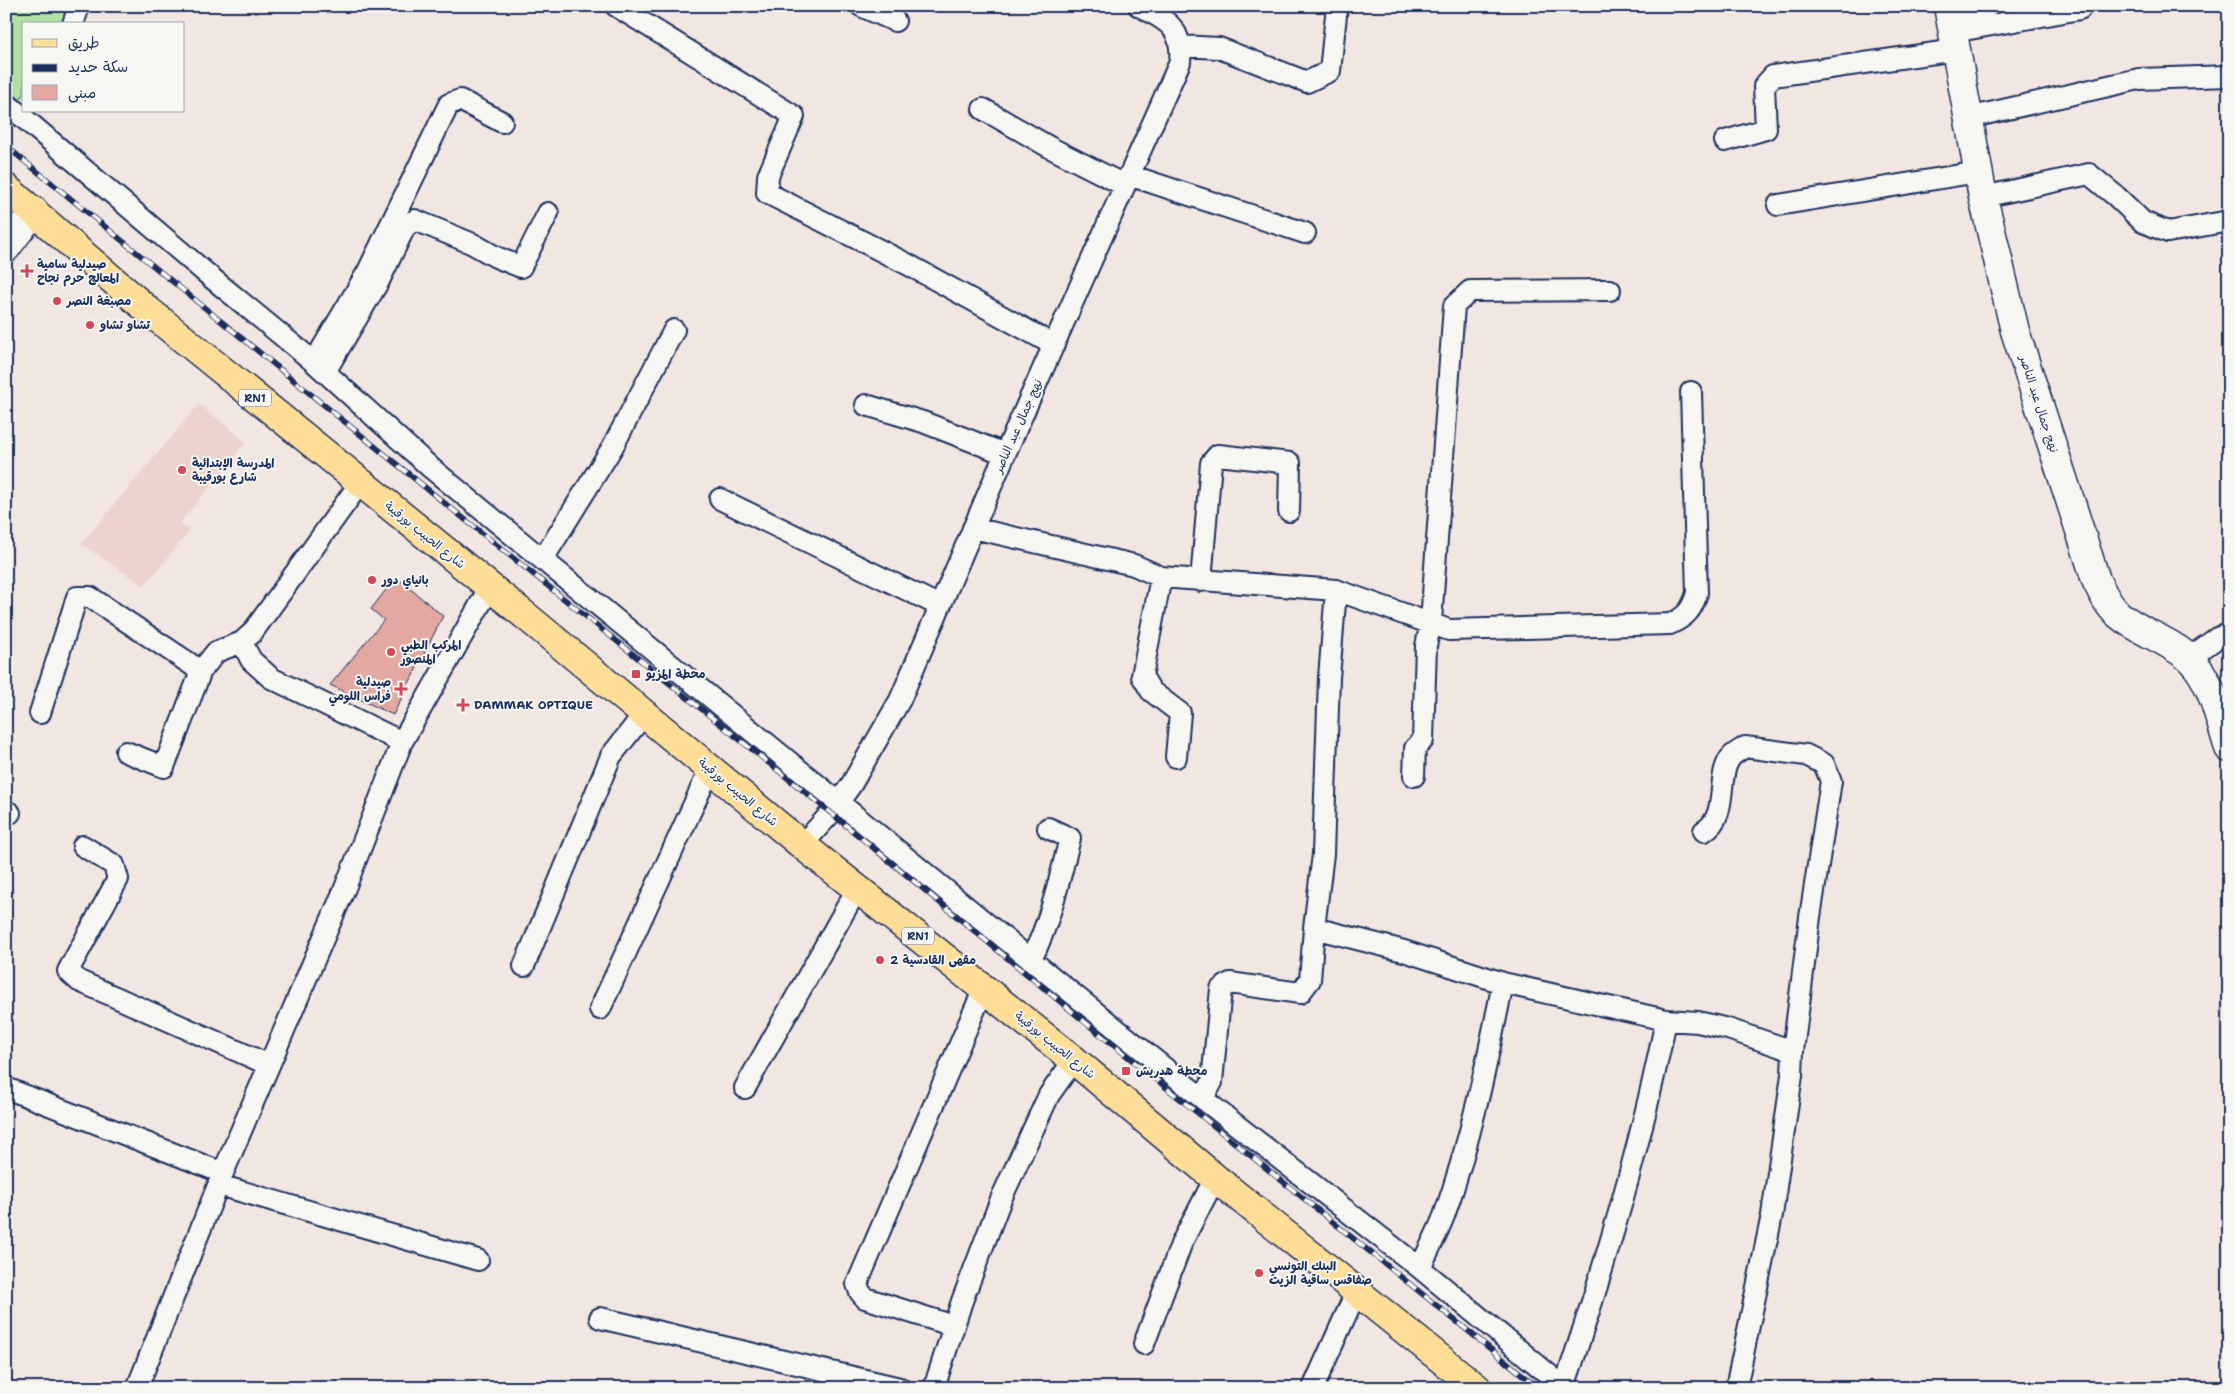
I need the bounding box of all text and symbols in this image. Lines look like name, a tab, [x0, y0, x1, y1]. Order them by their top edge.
legend	[22, 22, 185, 112]
text: طريق	[68, 33, 100, 53]
text: سكة حديد	[68, 57, 128, 77]
text: مبنى	[68, 83, 96, 103]
place label: صيدلية سامية المعالج حرم نجاح	[37, 256, 119, 287]
marker: صيدلية سامية المعالج حرم نجاح	[21, 265, 33, 277]
place label: مصبغة النصر	[66, 293, 131, 309]
marker: مصبغة النصر	[51, 295, 63, 307]
place label: تشاو تشاو	[99, 317, 150, 333]
marker: تشاو تشاو	[84, 319, 96, 331]
street label: نهج جمال عبد الناصر	[2014, 352, 2062, 455]
street label: نهج جمال عبد الناصر	[990, 376, 1047, 477]
road number: RN1	[239, 389, 271, 406]
place label: المدرسة الإبتدائية شارع بورقيبة	[192, 455, 274, 485]
marker: المدرسة الإبتدائية شارع بورقيبة	[176, 464, 188, 476]
street label: شارع الحبيب بورقيبة	[381, 498, 468, 573]
place label: بانياي دور	[381, 572, 429, 589]
marker: بانياي دور	[366, 574, 378, 586]
place label: المركب الطبي المنصور	[400, 637, 461, 667]
marker: المركب الطبي المنصور	[385, 646, 397, 658]
place label: محطة المزيو	[645, 666, 706, 682]
marker: محطة المزيو	[630, 668, 642, 680]
place label: صيدلية فراس اللومي	[329, 674, 391, 707]
marker: صيدلية فراس اللومي	[395, 683, 407, 695]
place label: DAMMAK OPTIQUE	[474, 697, 593, 713]
marker: DAMMAK OPTIQUE	[456, 698, 470, 712]
street label: شارع الحبيب بورقيبة	[694, 754, 781, 831]
road number: RN1	[902, 928, 934, 944]
place label: مقهى القادسية 2	[890, 952, 976, 968]
marker: مقهى القادسية 2	[874, 954, 886, 966]
street label: شارع الحبيب بورقيبة	[1011, 1008, 1098, 1083]
place label: محطة هدريش	[1136, 1063, 1208, 1079]
marker: محطة هدريش	[1120, 1065, 1132, 1077]
place label: البنك التونسي صفاقس ساقية الزيت	[1269, 1258, 1372, 1288]
marker: البنك التونسي صفاقس ساقية الزيت	[1253, 1267, 1265, 1279]

